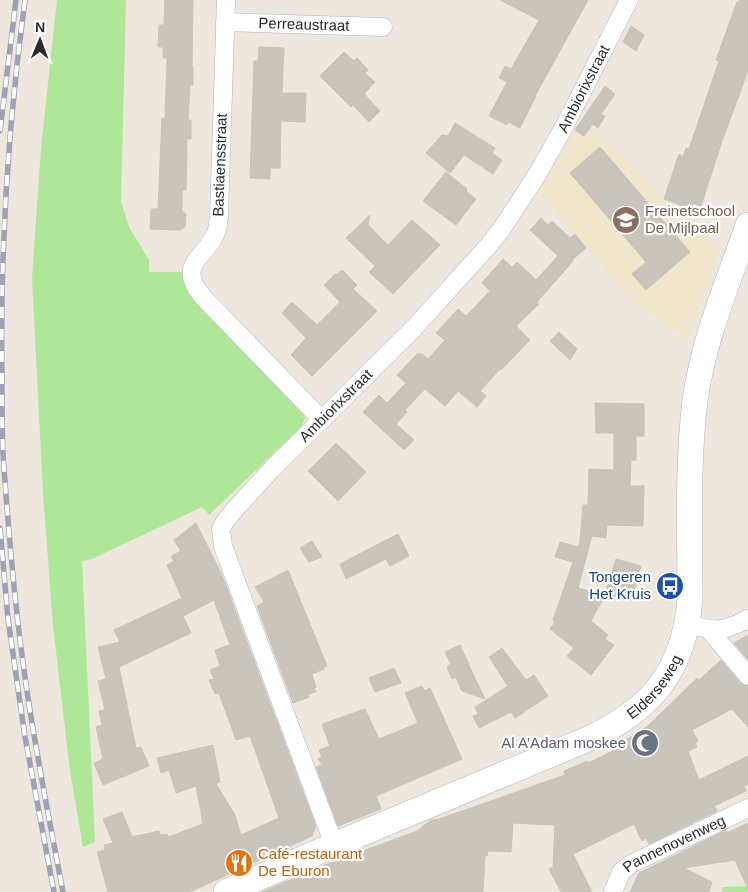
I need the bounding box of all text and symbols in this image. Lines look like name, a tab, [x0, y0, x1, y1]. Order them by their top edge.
street label: Perreaustraat	[258, 14, 351, 34]
north arrow	[15, 15, 65, 65]
text: N	[35, 19, 45, 35]
street label: Ambiorixstraat	[554, 41, 613, 135]
street label: Bastiaensstraat	[209, 112, 230, 217]
place label: Freinetschool De Mijlpaal	[645, 202, 735, 236]
school or university icon: Freinetschool De Mijlpaal	[611, 205, 641, 235]
street label: Ambiorixstraat	[296, 365, 376, 445]
place label: Tongeren Het Kruis	[588, 568, 651, 602]
bus stop icon: Tongeren Het Kruis	[655, 571, 685, 601]
street label: Elderseweg	[623, 652, 685, 722]
mosque icon: Al A’Adam moskee	[630, 728, 660, 758]
place label: Al A’Adam moskee	[501, 734, 626, 751]
street label: Pannenovenweg	[619, 811, 728, 875]
place label: Café-restaurant De Eburon	[258, 845, 363, 879]
restaurant icon: Café-restaurant De Eburon	[224, 848, 254, 878]

